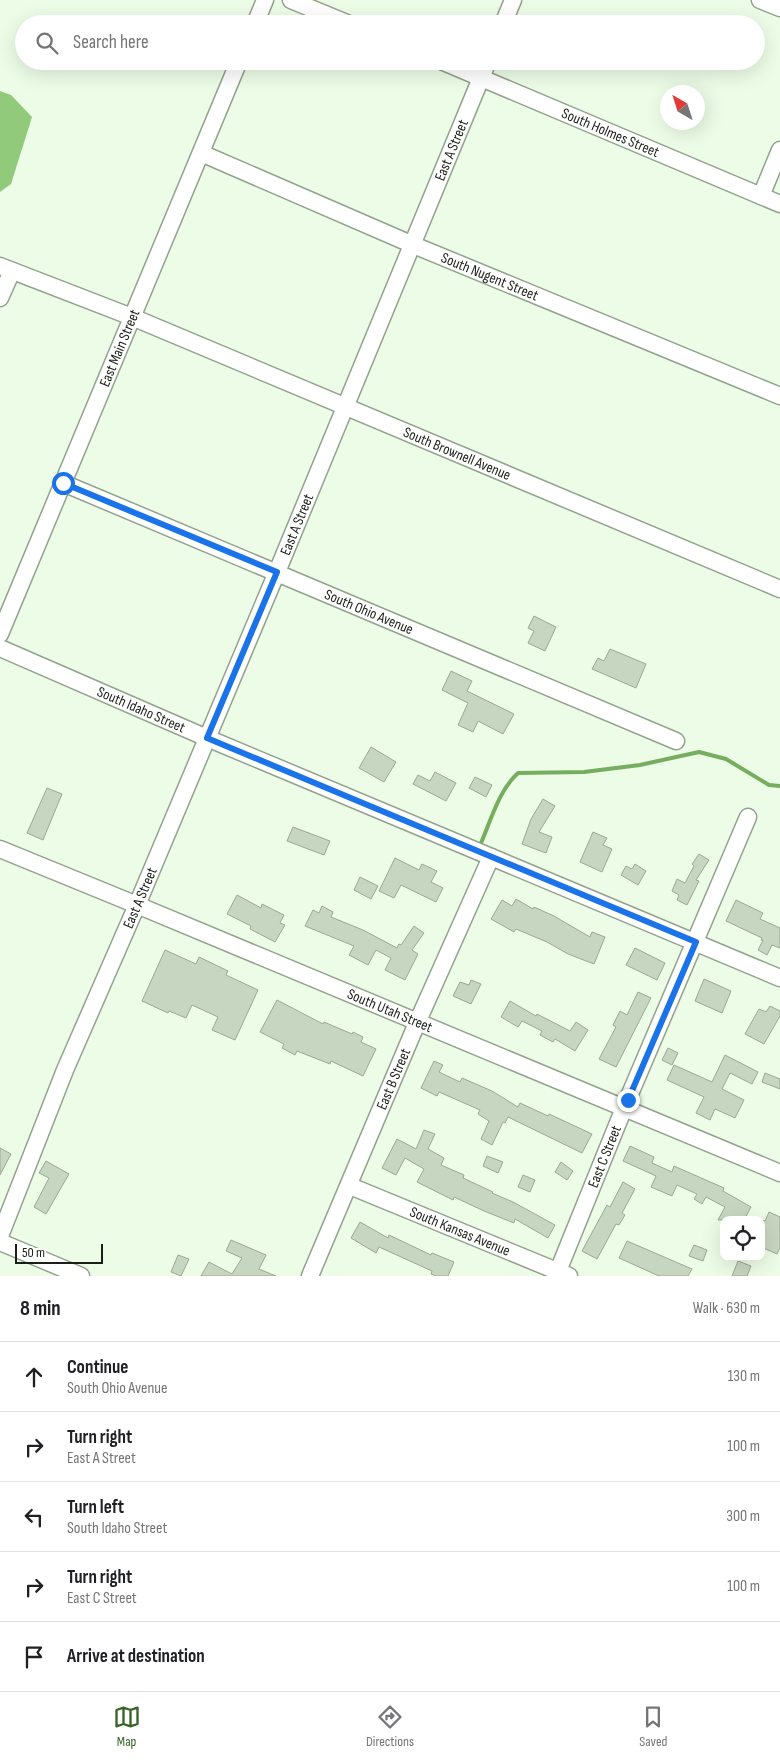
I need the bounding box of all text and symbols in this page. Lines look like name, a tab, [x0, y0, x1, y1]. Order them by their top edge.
search box	[15, 15, 765, 70]
icon: search	[33, 29, 61, 57]
text: Search here	[73, 31, 149, 54]
north arrow	[660, 85, 705, 130]
street label: South Holmes Street	[559, 104, 662, 162]
street label: East A Street	[431, 116, 473, 184]
street label: South Nugent Street	[438, 248, 541, 306]
street label: East Main Street	[95, 306, 145, 390]
street label: South Brownell Avenue	[400, 423, 513, 485]
route start	[52, 472, 75, 495]
street label: East A Street	[276, 491, 318, 558]
street label: South Ohio Avenue	[322, 585, 416, 639]
street label: South Idaho Street	[94, 682, 188, 738]
street label: East A Street	[119, 864, 162, 932]
street label: South Utah Street	[344, 985, 436, 1037]
street label: East B Street	[372, 1045, 415, 1113]
route end	[617, 1089, 640, 1112]
street label: East C Street	[584, 1122, 626, 1191]
street label: South Kansas Avenue	[407, 1203, 513, 1261]
map controls	[720, 1216, 765, 1261]
button: locate	[720, 1216, 765, 1261]
scale bar	[15, 1241, 102, 1264]
text: 50 m	[22, 1244, 45, 1261]
text: 8 min	[20, 1296, 61, 1321]
text: Walk · 630 m	[693, 1299, 760, 1318]
text: Continue	[67, 1356, 128, 1379]
icon: ahead	[20, 1363, 48, 1391]
text: 130 m	[728, 1367, 760, 1386]
text: South Ohio Avenue	[67, 1379, 167, 1398]
text: Turn right	[67, 1426, 132, 1449]
icon: right	[20, 1433, 48, 1461]
text: 100 m	[727, 1437, 760, 1456]
text: East A Street	[67, 1449, 136, 1468]
text: Turn left	[67, 1496, 124, 1519]
icon: left	[20, 1503, 48, 1531]
text: 300 m	[726, 1507, 760, 1526]
text: South Idaho Street	[67, 1519, 167, 1538]
text: Turn right	[67, 1566, 132, 1589]
icon: right	[20, 1573, 48, 1601]
text: 100 m	[727, 1577, 760, 1596]
text: East C Street	[67, 1589, 137, 1608]
icon: arrive	[20, 1643, 48, 1671]
text: Arrive at destination	[67, 1645, 205, 1668]
tab: Map	[113, 1703, 141, 1750]
tab: Directions	[366, 1703, 414, 1750]
tab: Saved	[639, 1703, 667, 1750]

